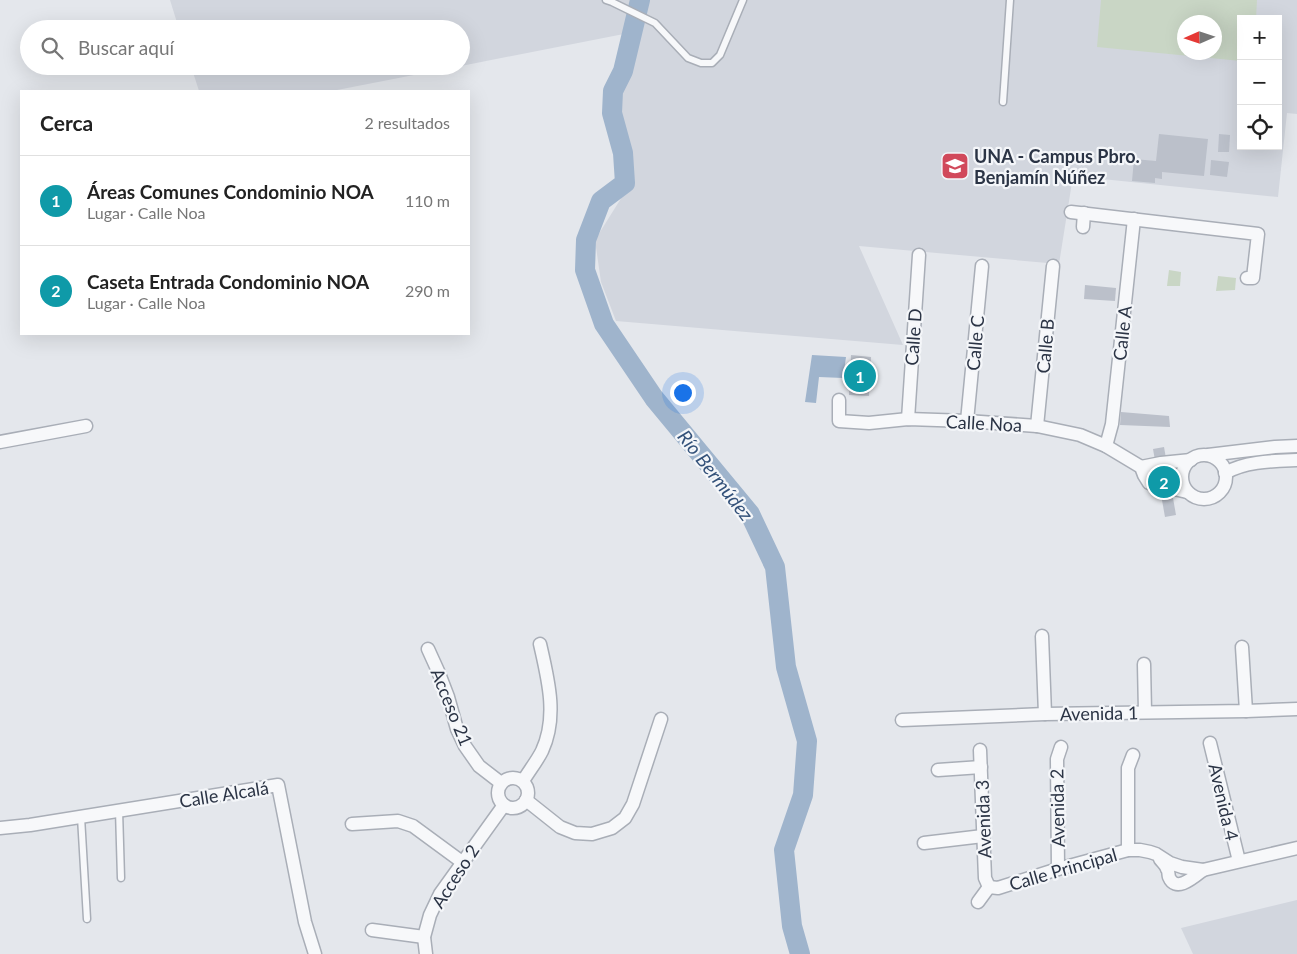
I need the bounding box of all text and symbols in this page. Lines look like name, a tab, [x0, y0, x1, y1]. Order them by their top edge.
north arrow	[1177, 15, 1222, 60]
map controls	[1237, 15, 1282, 150]
button: +	[1237, 15, 1282, 60]
search box	[20, 20, 470, 75]
icon: search	[38, 34, 66, 62]
text: Buscar aquí	[78, 36, 174, 59]
button: −	[1237, 60, 1282, 105]
button: locate	[1237, 105, 1282, 150]
text: Cerca	[40, 110, 93, 135]
text: 2 resultados	[364, 113, 450, 132]
place label: UNA - Campus Pbro. Benjamín Núñez	[974, 145, 1140, 188]
school or university icon: UNA - Campus Pbro. Benjamín Núñez	[940, 151, 970, 181]
text: Áreas Comunes Condominio NOA	[87, 180, 374, 203]
text: 1	[51, 191, 61, 210]
text: 110 m	[405, 191, 450, 210]
text: Lugar · Calle Noa	[87, 203, 206, 222]
text: Caseta Entrada Condominio NOA	[87, 270, 369, 293]
text: 2	[51, 281, 61, 300]
text: 290 m	[405, 281, 450, 300]
text: Lugar · Calle Noa	[87, 293, 206, 312]
street label: Calle A	[1108, 304, 1136, 362]
street label: Calle D	[900, 308, 926, 366]
street label: Calle C	[962, 314, 988, 372]
street label: Calle B	[1032, 318, 1058, 374]
pin: 1	[844, 357, 876, 395]
your location	[670, 380, 696, 406]
street label: Calle Noa	[945, 410, 1023, 436]
water label: Río Bermúdez	[673, 425, 759, 525]
pin: 2	[1148, 463, 1180, 501]
street label: Acceso 21	[426, 665, 478, 749]
street label: Avenida 1	[1060, 701, 1138, 725]
street label: Avenida 4	[1204, 761, 1244, 843]
street label: Avenida 2	[1045, 769, 1069, 847]
street label: Calle Alcalá	[178, 776, 270, 812]
street label: Avenida 3	[971, 779, 995, 859]
street label: Acceso 2	[426, 840, 484, 912]
street label: Calle Principal	[1006, 843, 1120, 895]

